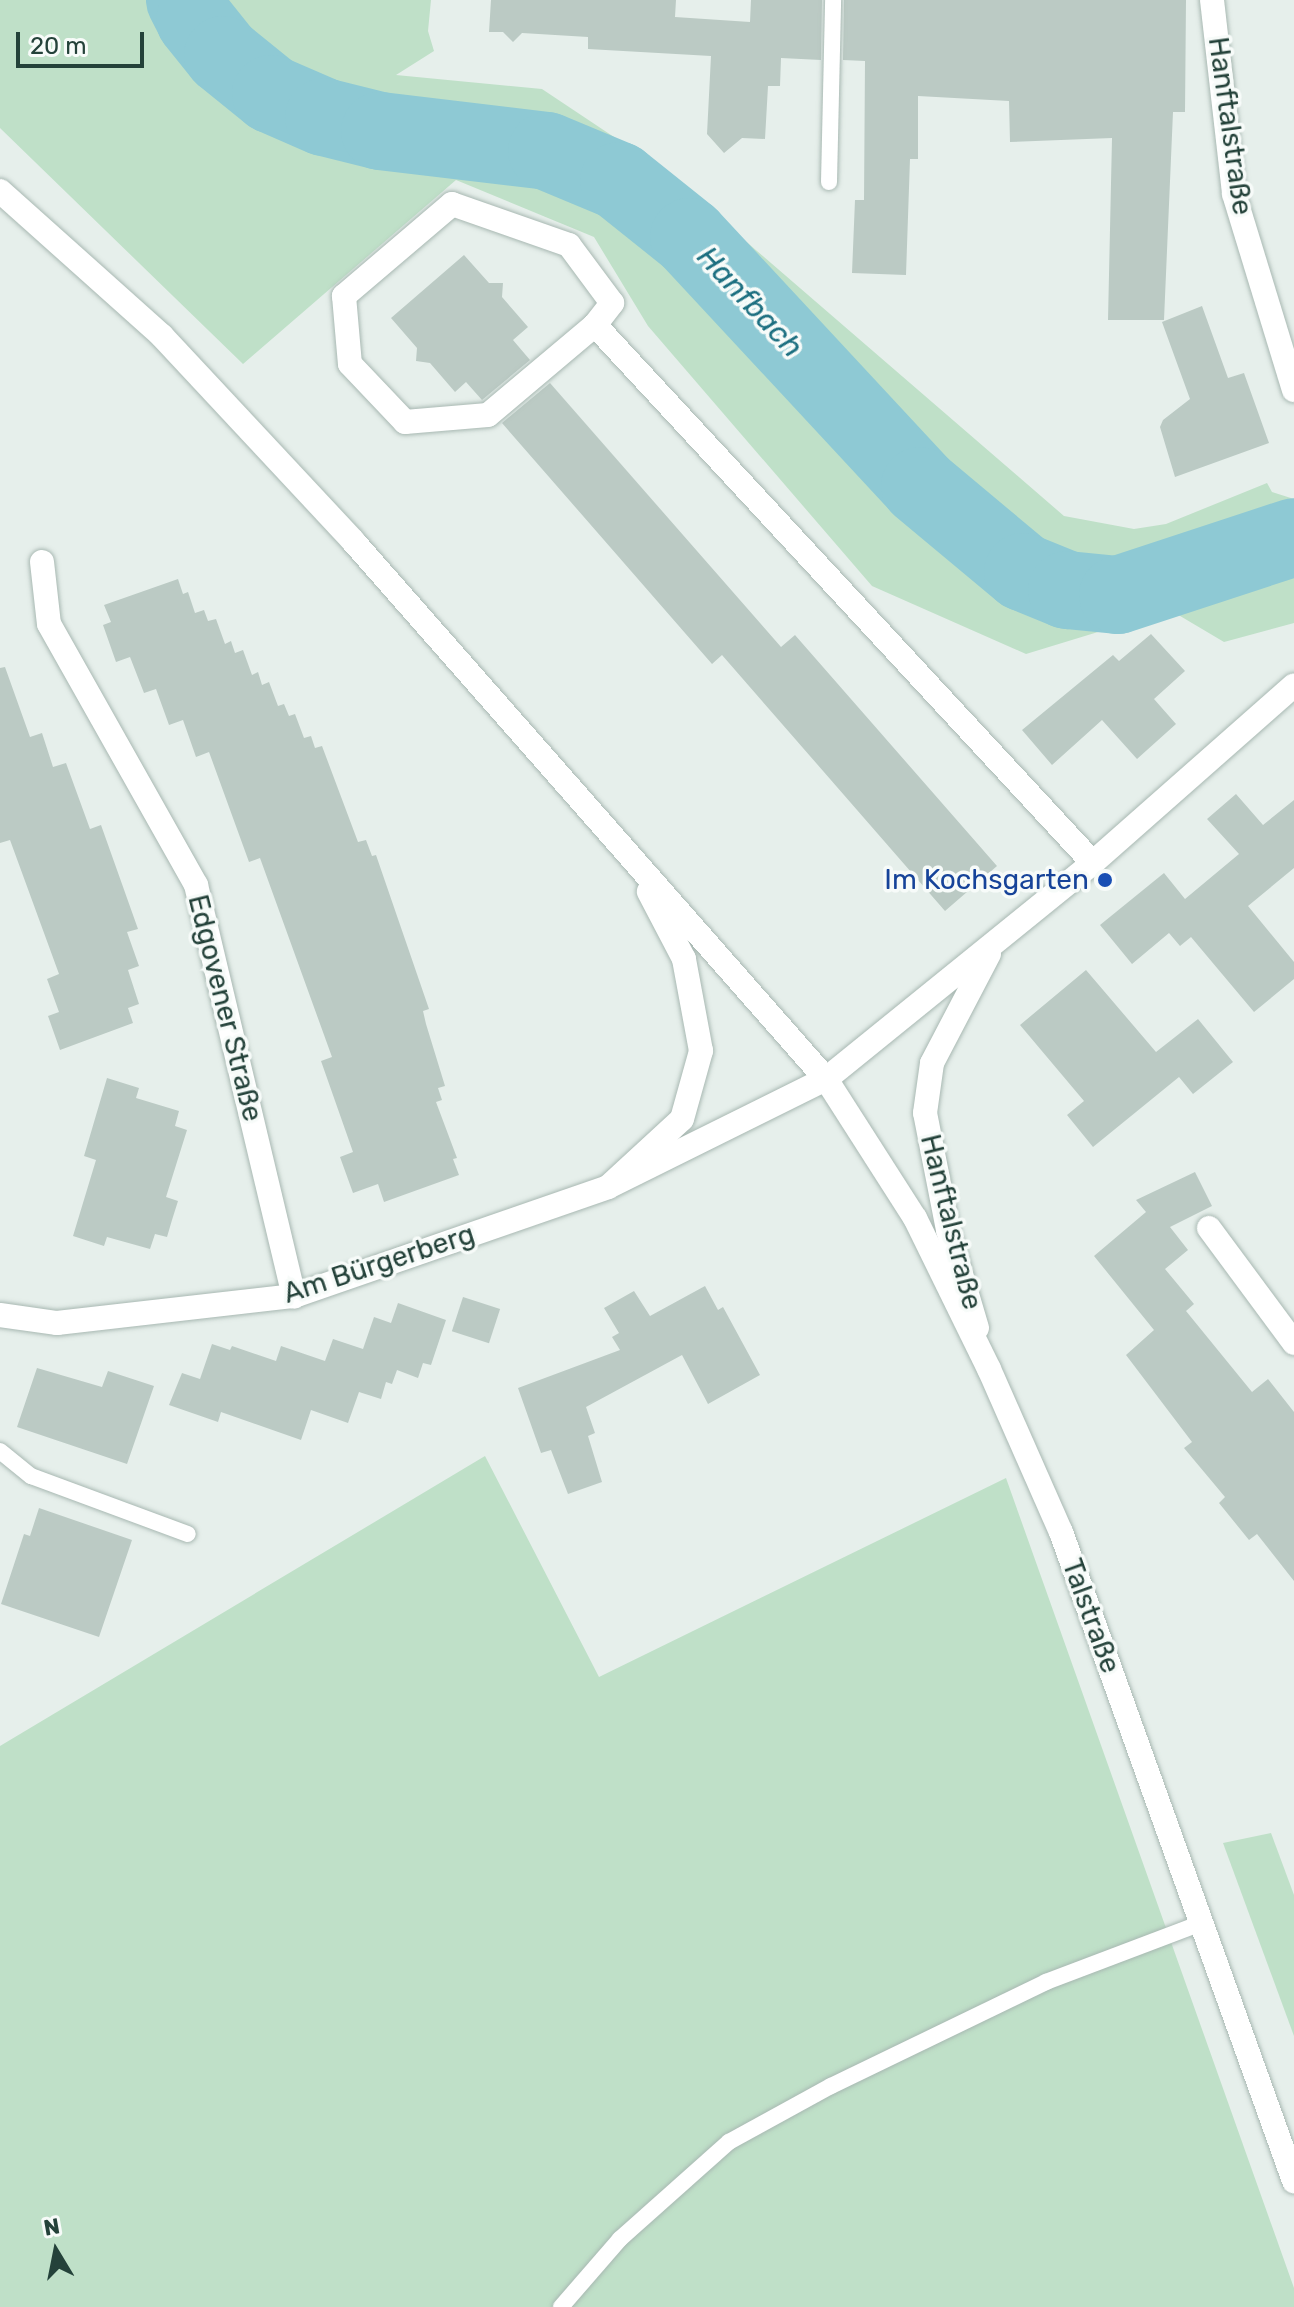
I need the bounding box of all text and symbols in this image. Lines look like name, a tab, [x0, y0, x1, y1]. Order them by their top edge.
scale bar	[20, 16, 148, 66]
text: 20 m	[30, 32, 87, 60]
street label: Hanftalstraße	[1201, 35, 1259, 217]
water label: Hanfbach	[690, 239, 810, 365]
place label: Im Kochsgarten	[884, 863, 1089, 897]
marker: Im Kochsgarten	[1096, 871, 1114, 889]
street label: Edgovener Straße	[181, 891, 269, 1125]
street label: Hanftalstraße	[913, 1131, 989, 1313]
street label: Am Bürgerberg	[279, 1217, 479, 1311]
street label: Talstraße	[1055, 1554, 1127, 1678]
north arrow	[16, 2211, 96, 2291]
text: N	[42, 2212, 62, 2242]

